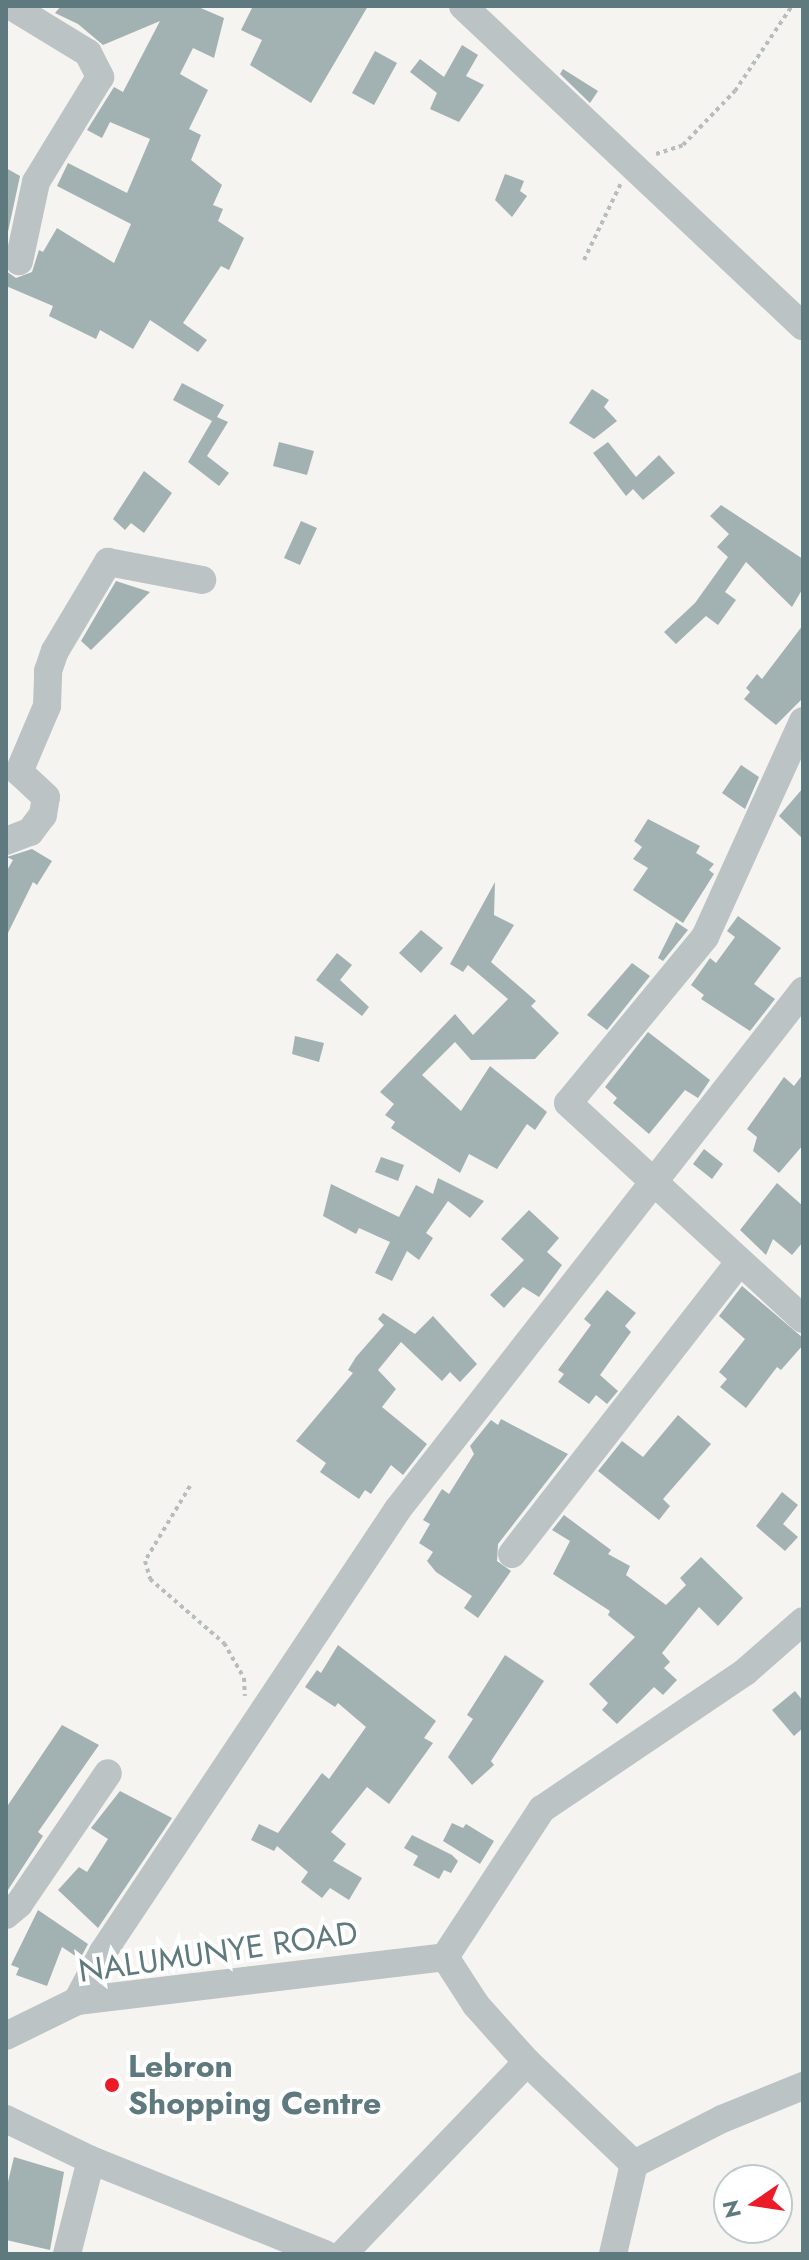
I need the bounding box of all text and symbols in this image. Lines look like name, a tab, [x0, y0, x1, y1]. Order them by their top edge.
street label: NALUMUNYE ROAD	[76, 1913, 360, 1991]
place label: Lebron Shopping Centre	[128, 2048, 381, 2123]
marker: Lebron Shopping Centre	[103, 2076, 121, 2094]
north arrow	[713, 2164, 793, 2244]
text: N	[714, 2197, 749, 2221]

